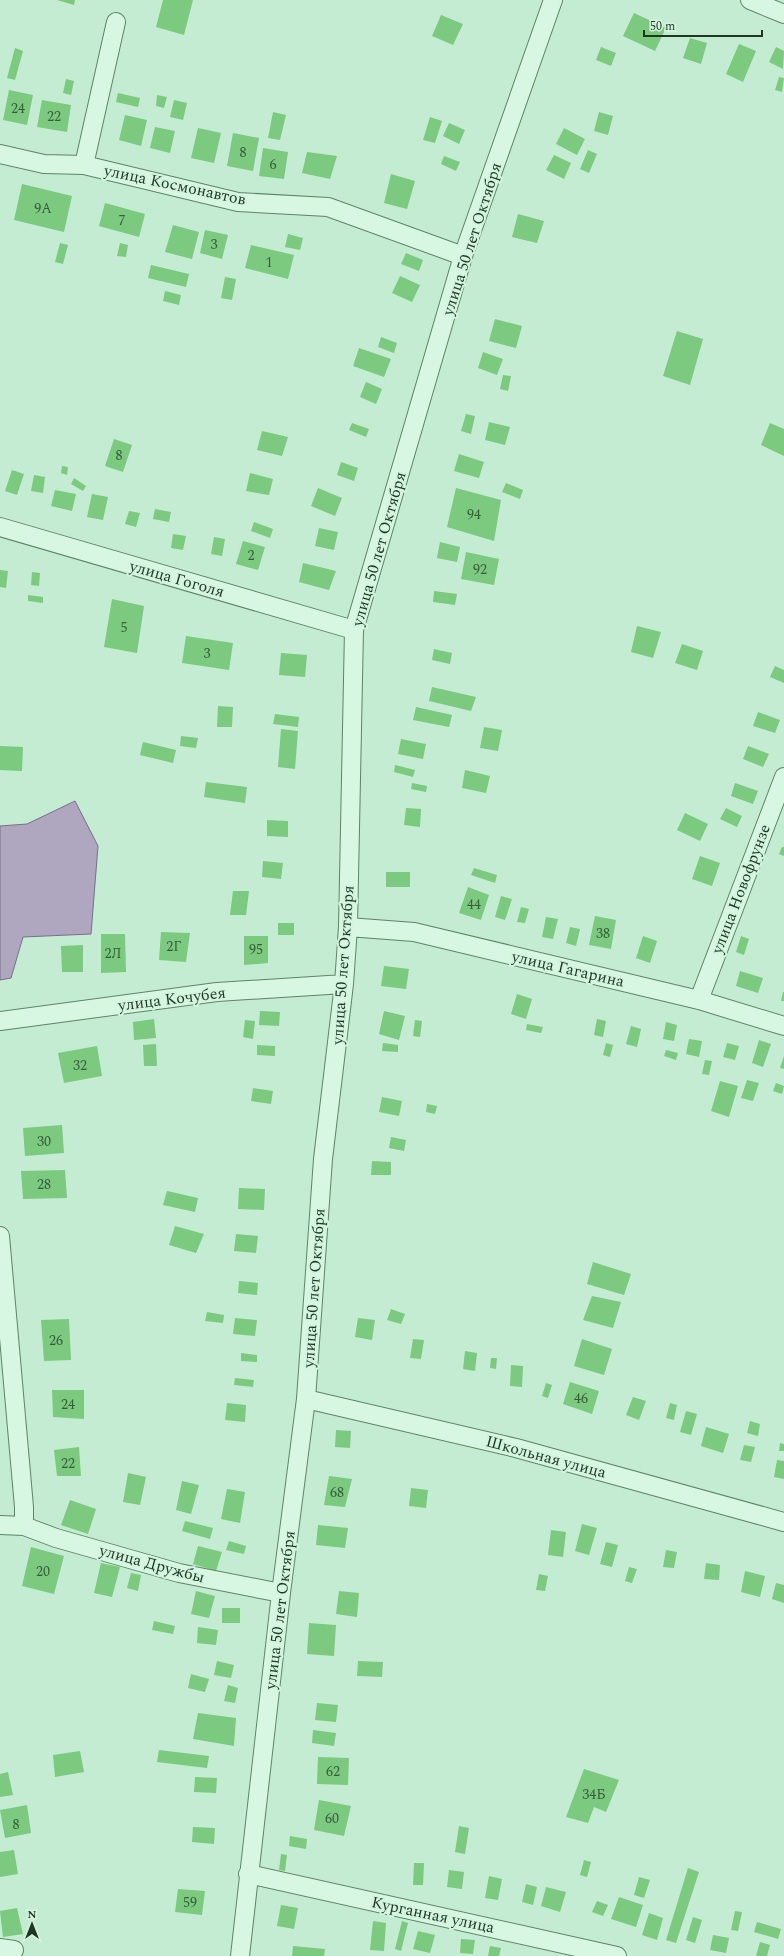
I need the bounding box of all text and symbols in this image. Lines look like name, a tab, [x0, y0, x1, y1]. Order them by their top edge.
scale bar	[644, 12, 762, 38]
text: 50 m	[650, 17, 675, 36]
house number: 24	[11, 98, 25, 119]
house number: 22	[47, 106, 61, 127]
house number: 8	[240, 142, 247, 163]
house number: 6	[270, 154, 277, 175]
street label: улица Космонавтов	[101, 158, 248, 212]
street label: улица 50 лет Октября	[436, 159, 508, 320]
house number: 9А	[34, 198, 52, 219]
house number: 7	[119, 210, 126, 231]
house number: 3	[211, 234, 218, 255]
house number: 1	[266, 252, 273, 273]
house number: 8	[116, 445, 123, 466]
street label: улица 50 лет Октября	[345, 469, 413, 630]
house number: 94	[467, 504, 481, 525]
house number: 2	[248, 545, 255, 566]
street label: улица Гоголя	[126, 554, 227, 604]
house number: 92	[473, 559, 487, 580]
house number: 5	[121, 617, 128, 638]
house number: 3	[204, 643, 211, 664]
street label: улица Новофрунзе	[705, 821, 777, 958]
street label: улица 50 лет Октября	[325, 884, 361, 1047]
house number: 44	[467, 894, 481, 915]
house number: 38	[596, 923, 610, 944]
house number: 2Г	[166, 936, 182, 957]
house number: 95	[249, 939, 263, 960]
house number: 2Л	[104, 943, 122, 964]
street label: улица Гагарина	[508, 944, 627, 994]
street label: улица Кочубея	[116, 980, 227, 1018]
house number: 32	[73, 1055, 87, 1076]
house number: 30	[37, 1131, 51, 1152]
house number: 28	[37, 1174, 51, 1195]
street label: улица 50 лет Октября	[296, 1207, 332, 1370]
house number: 26	[49, 1330, 63, 1351]
house number: 46	[574, 1388, 588, 1409]
house number: 24	[61, 1394, 75, 1415]
street label: Школьная улица	[483, 1429, 609, 1485]
house number: 22	[61, 1453, 75, 1474]
house number: 68	[330, 1482, 344, 1503]
street label: улица 50 лет Октября	[258, 1529, 302, 1692]
street label: улица Дружбы	[96, 1538, 207, 1590]
house number: 20	[36, 1561, 50, 1582]
house number: 62	[326, 1761, 340, 1782]
house number: 34Б	[582, 1784, 606, 1805]
house number: 60	[325, 1808, 339, 1829]
house number: 8	[13, 1814, 20, 1835]
street label: Курганная улица	[369, 1890, 497, 1940]
house number: 59	[183, 1892, 197, 1913]
north arrow	[12, 1904, 52, 1944]
text: N	[28, 1906, 37, 1923]

